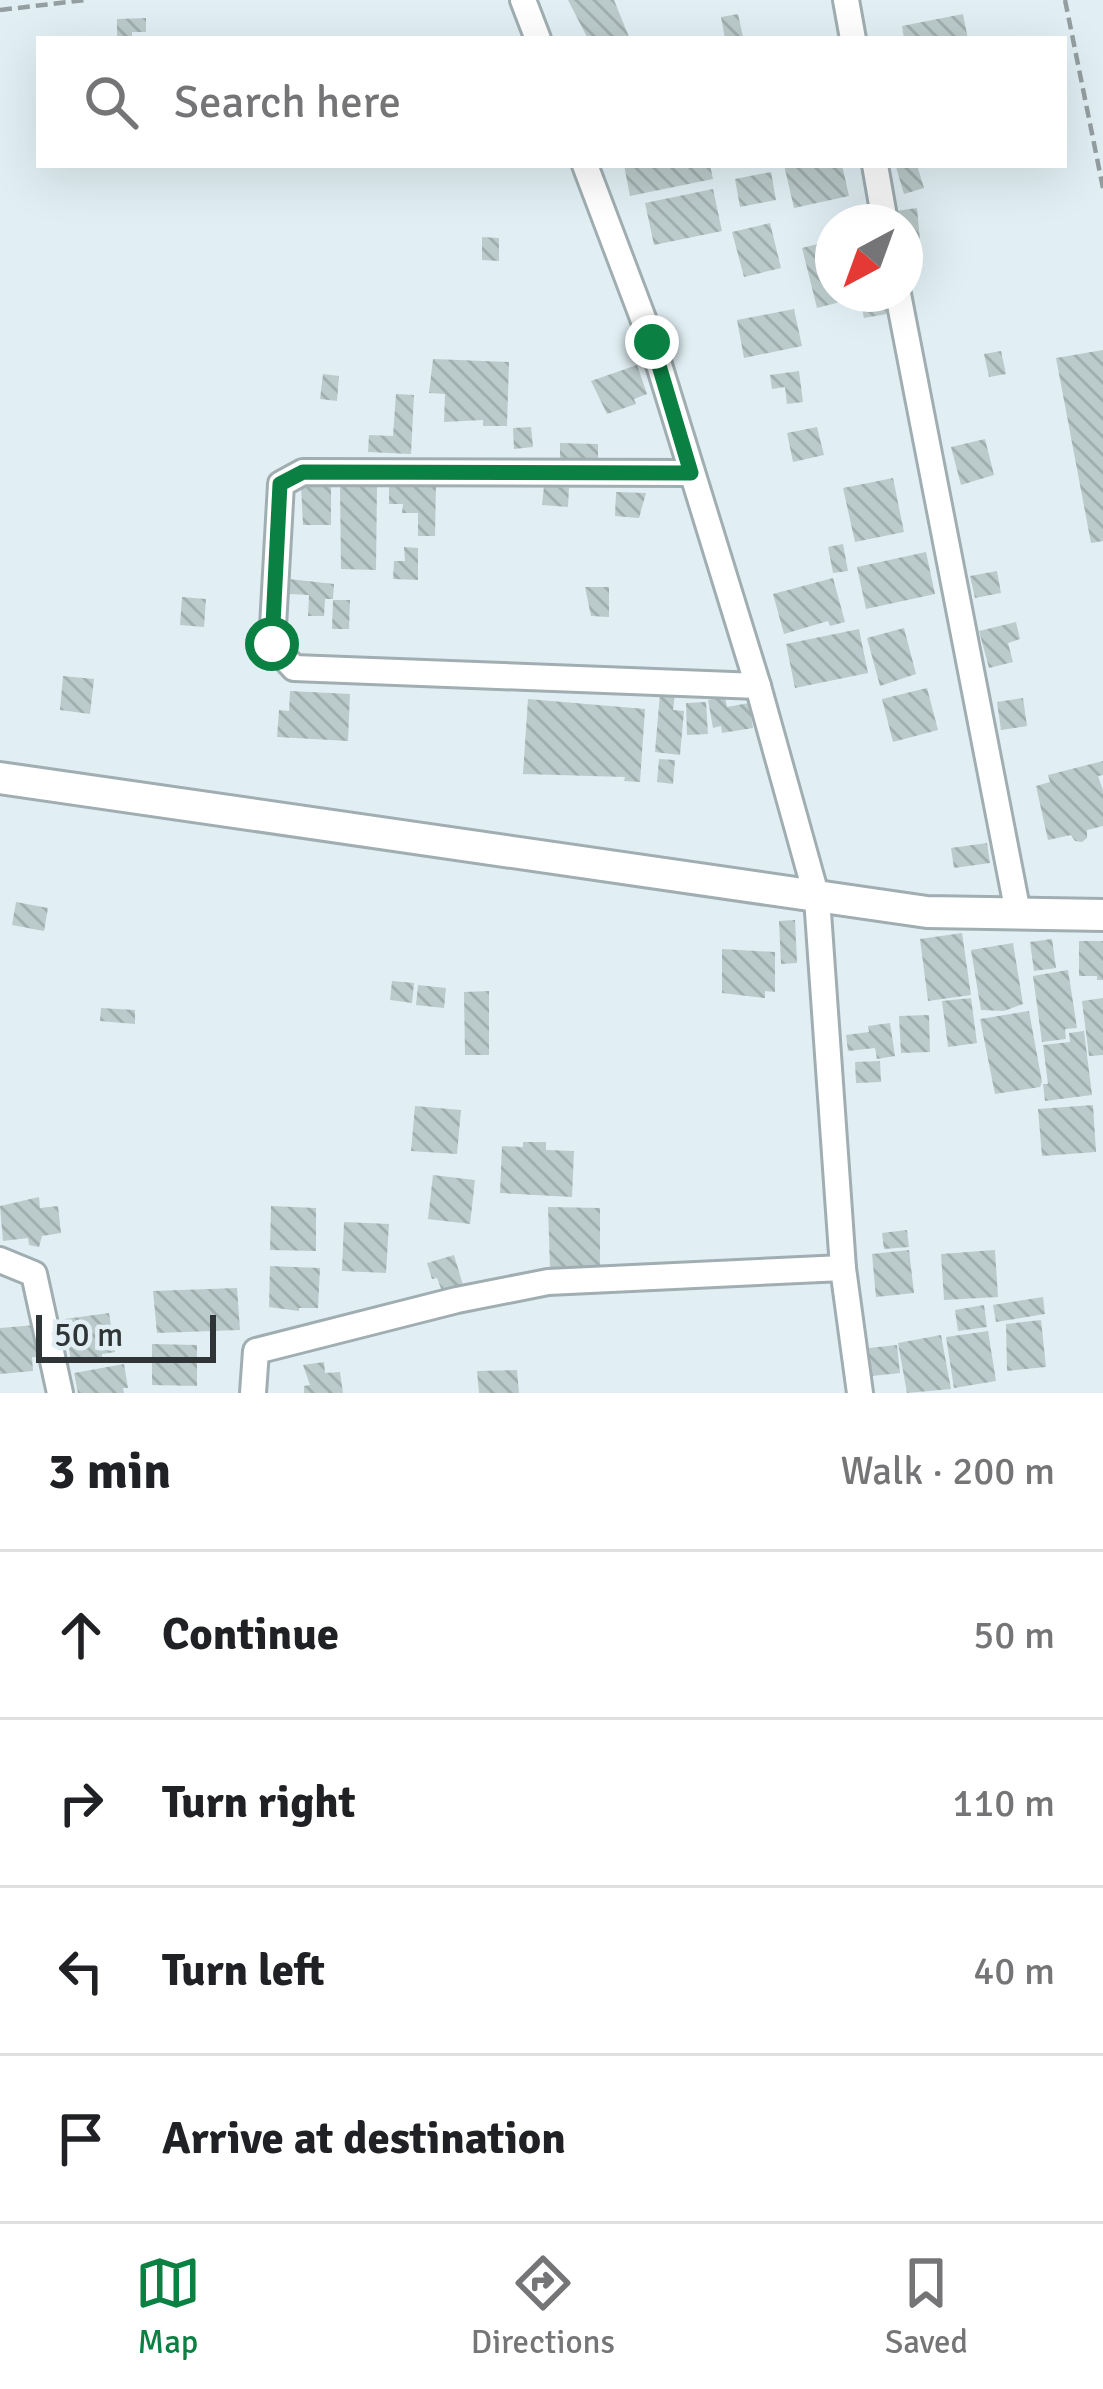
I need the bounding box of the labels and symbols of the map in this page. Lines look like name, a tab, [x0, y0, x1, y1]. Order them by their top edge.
north arrow	[815, 204, 923, 312]
route end	[625, 315, 679, 369]
route start	[245, 617, 299, 671]
scale bar	[36, 1309, 216, 1362]

